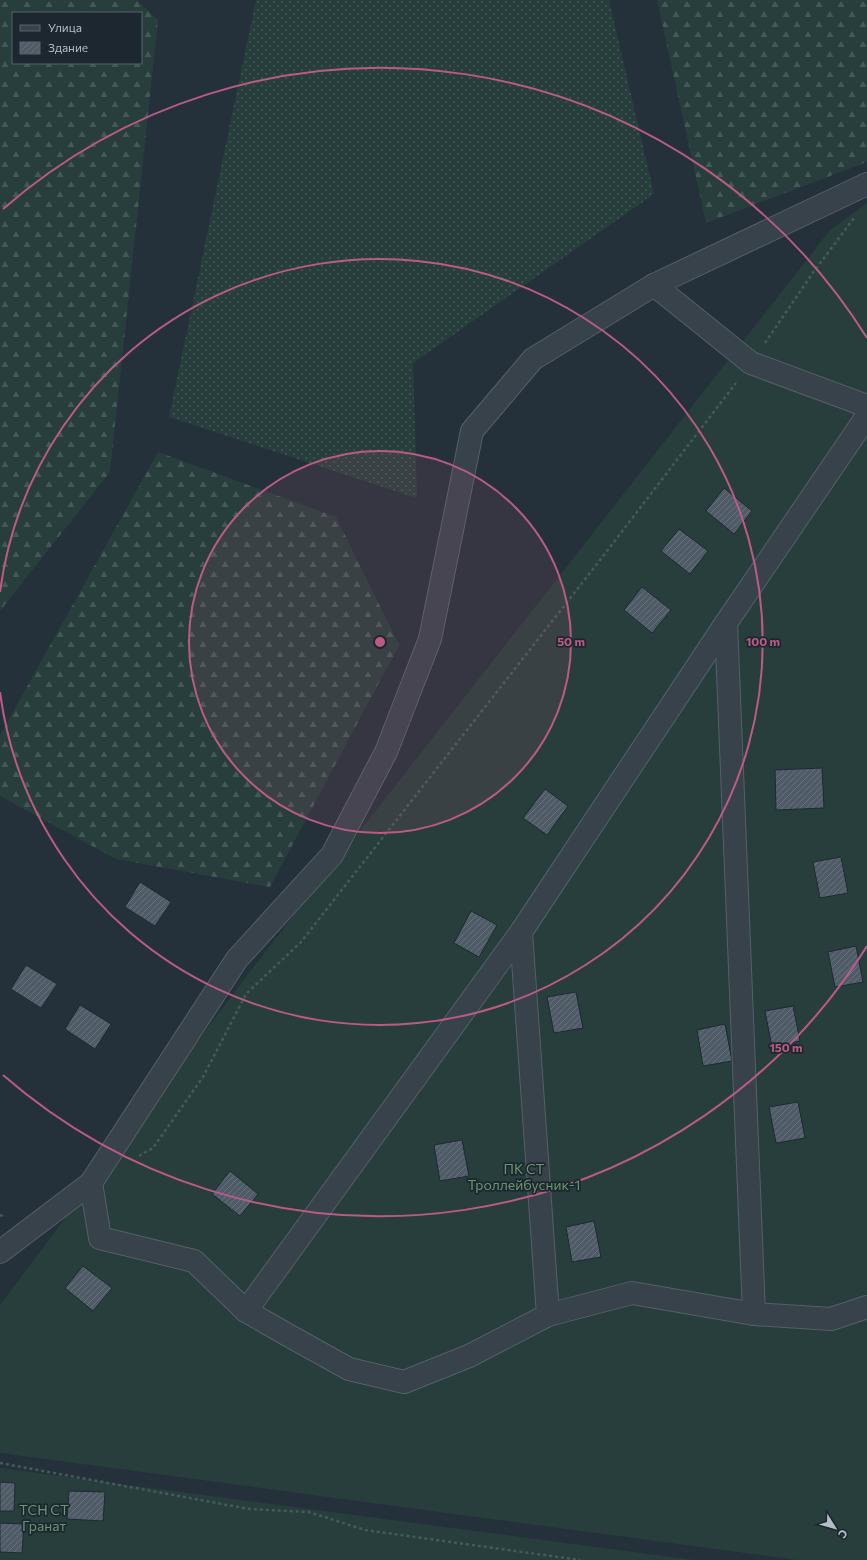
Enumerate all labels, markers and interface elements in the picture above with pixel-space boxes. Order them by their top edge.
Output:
legend [12,12,142,64]
text: Улица [48,20,82,34]
text: Здание [48,40,88,54]
text: 50 m [557,634,585,648]
text: 100 m [746,634,780,648]
centre of rings [373,635,387,649]
text: 150 m [769,1040,803,1054]
park label: ПК СТ Троллейбусник-1 [467,1160,581,1193]
park label: ТСН СТ Гранат [19,1501,69,1534]
north arrow [815,1508,855,1548]
text: С [836,1527,851,1542]

